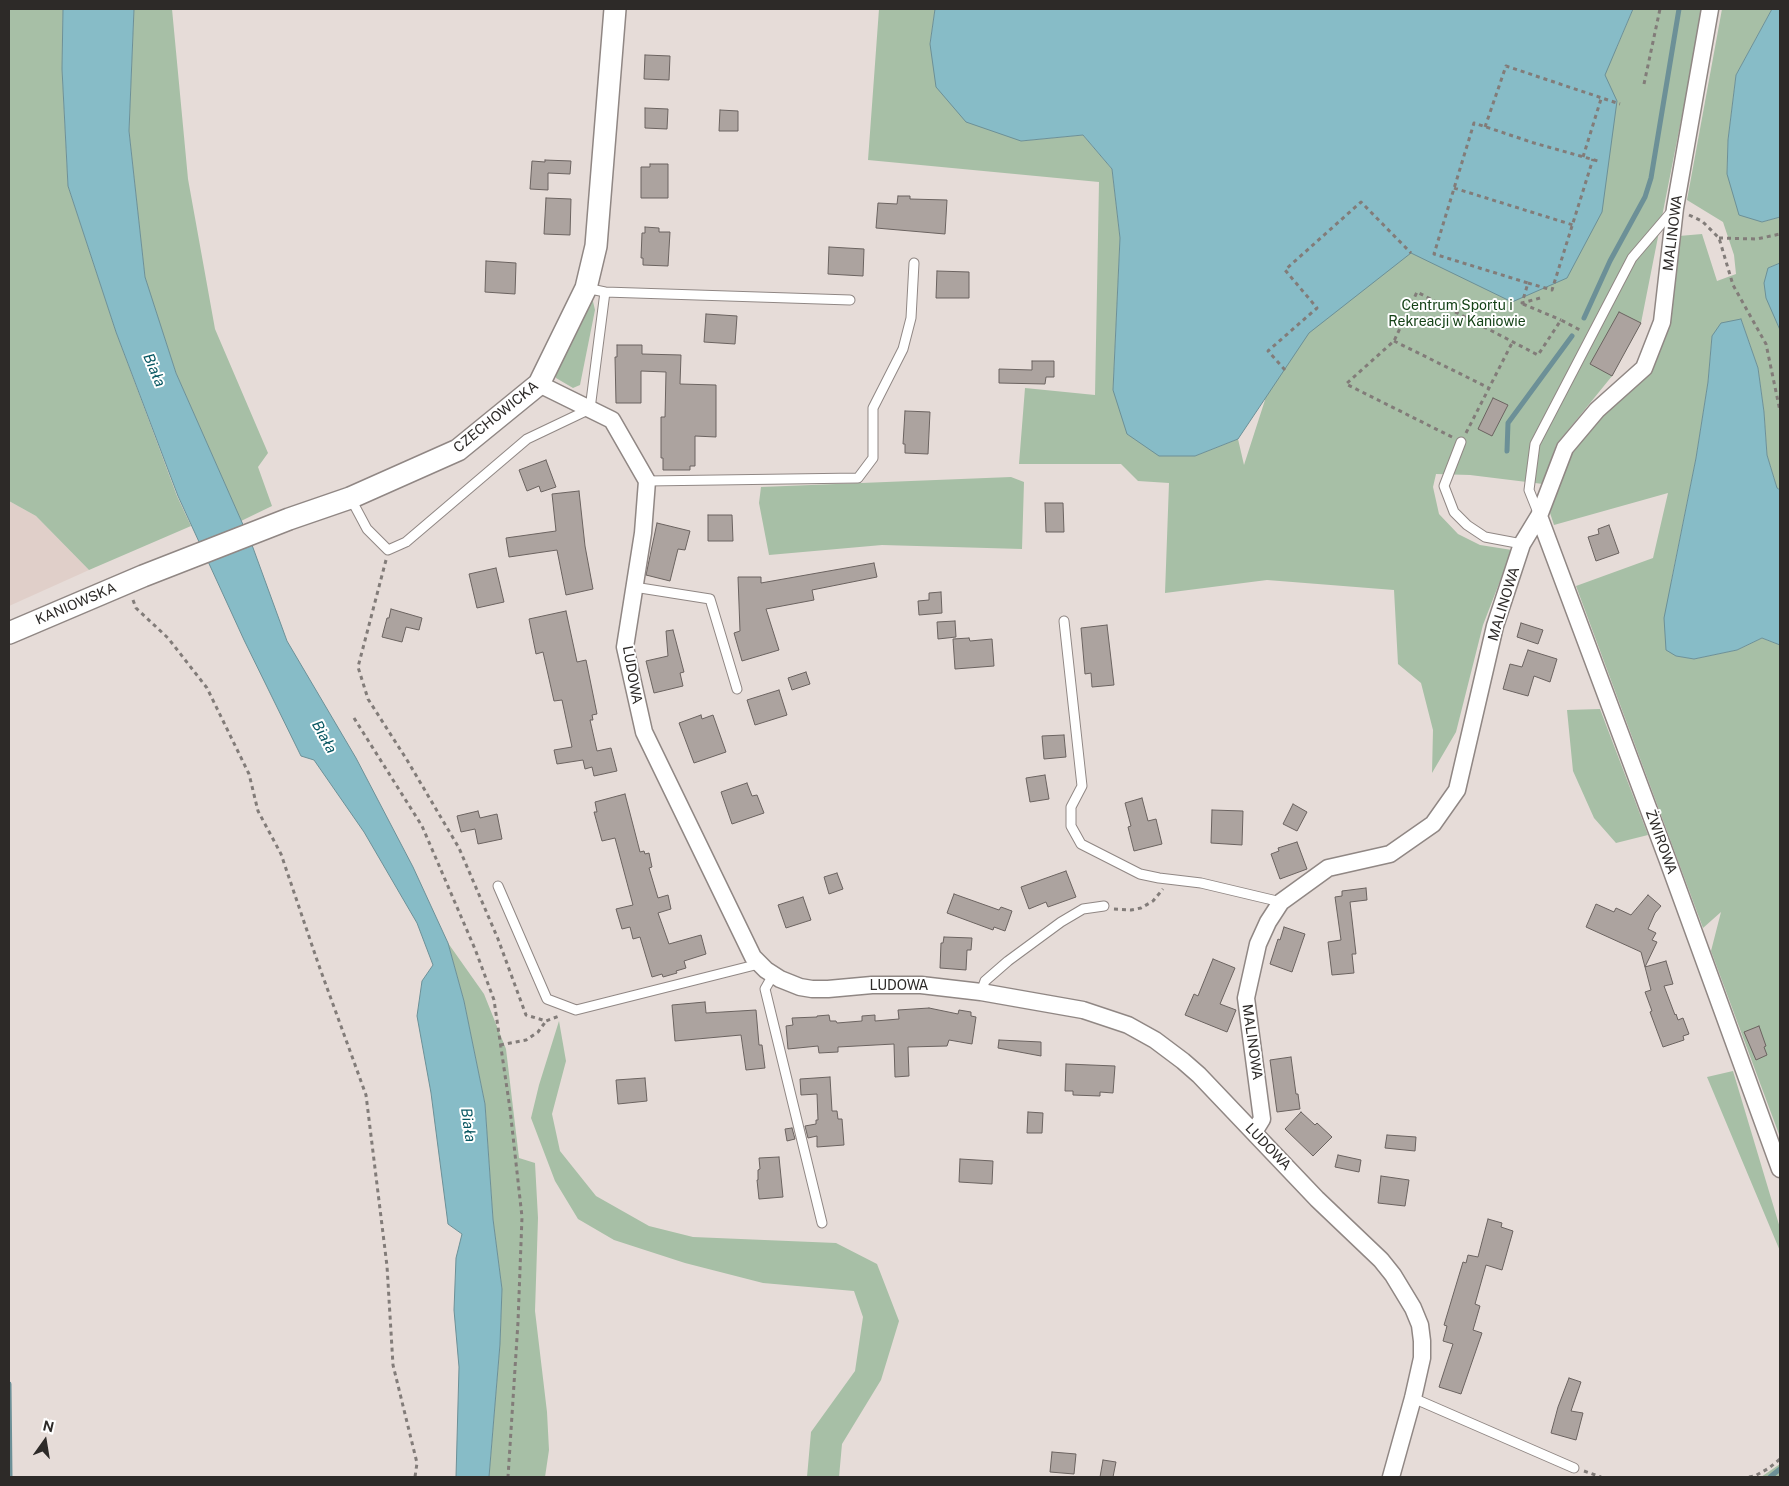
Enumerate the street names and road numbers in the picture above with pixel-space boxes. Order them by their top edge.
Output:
street label: MALINOWA [1660,194,1686,272]
street label: CZECHOWICKA [450,378,542,456]
street label: MALINOWA [1485,565,1523,643]
street label: KANIOWSKA [33,579,119,629]
street label: LUDOWA [619,644,645,706]
street label: ŻWIROWA [1642,807,1680,877]
street label: LUDOWA [869,978,929,994]
street label: MALINOWA [1238,1003,1266,1081]
street label: LUDOWA [1241,1120,1295,1174]

